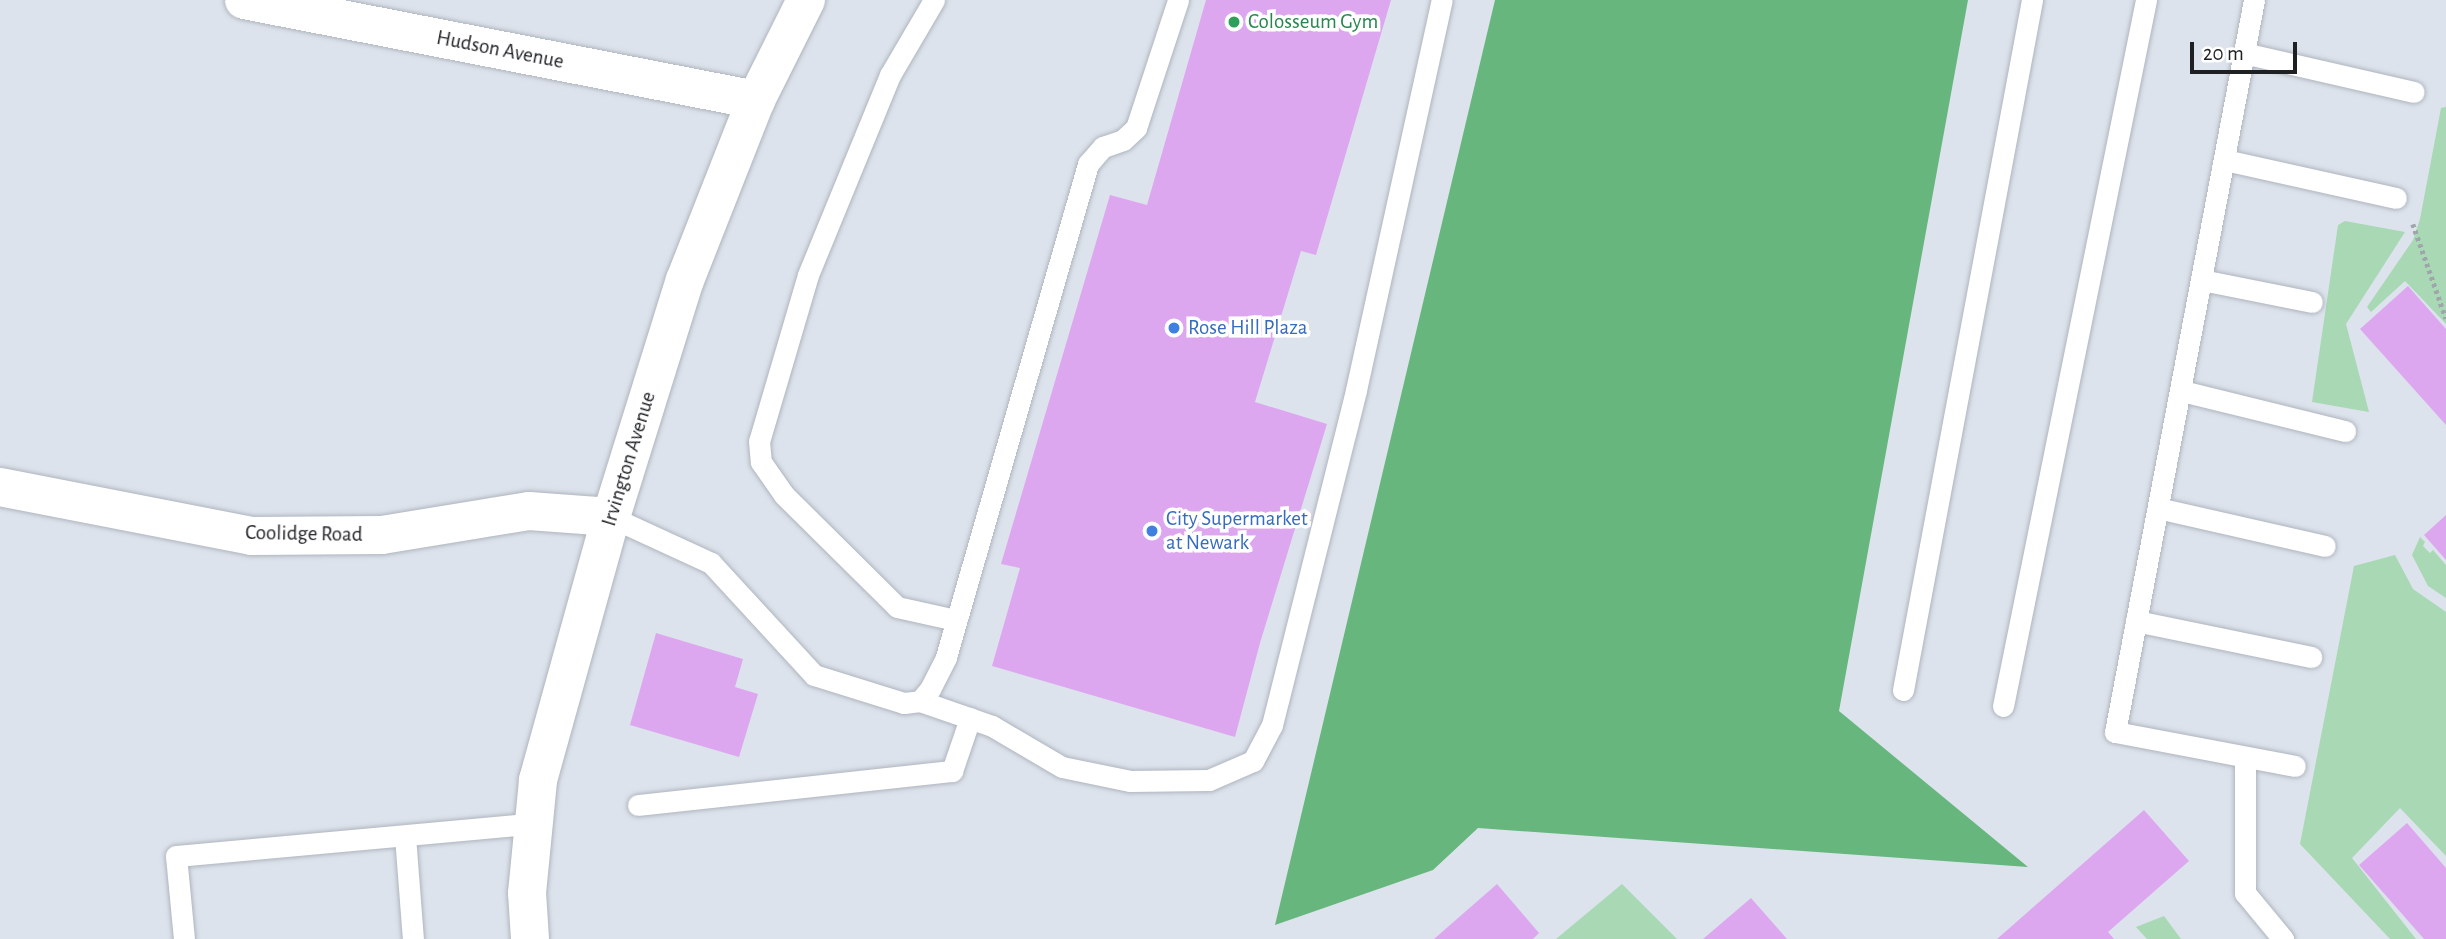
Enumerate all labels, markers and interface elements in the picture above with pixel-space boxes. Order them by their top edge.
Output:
place label: Colosseum Gym [1248,9,1378,35]
marker: Colosseum Gym [1226,14,1242,30]
street label: Hudson Avenue [434,25,566,75]
scale bar [2194,28,2301,72]
text: 20 m [2203,43,2244,64]
place label: Rose Hill Plaza [1188,315,1308,341]
marker: Rose Hill Plaza [1166,320,1182,336]
street label: Irvington Avenue [597,389,661,529]
place label: City Supermarket at Newark [1166,506,1308,556]
street label: Coolidge Road [245,520,363,548]
marker: City Supermarket at Newark [1144,523,1160,539]

